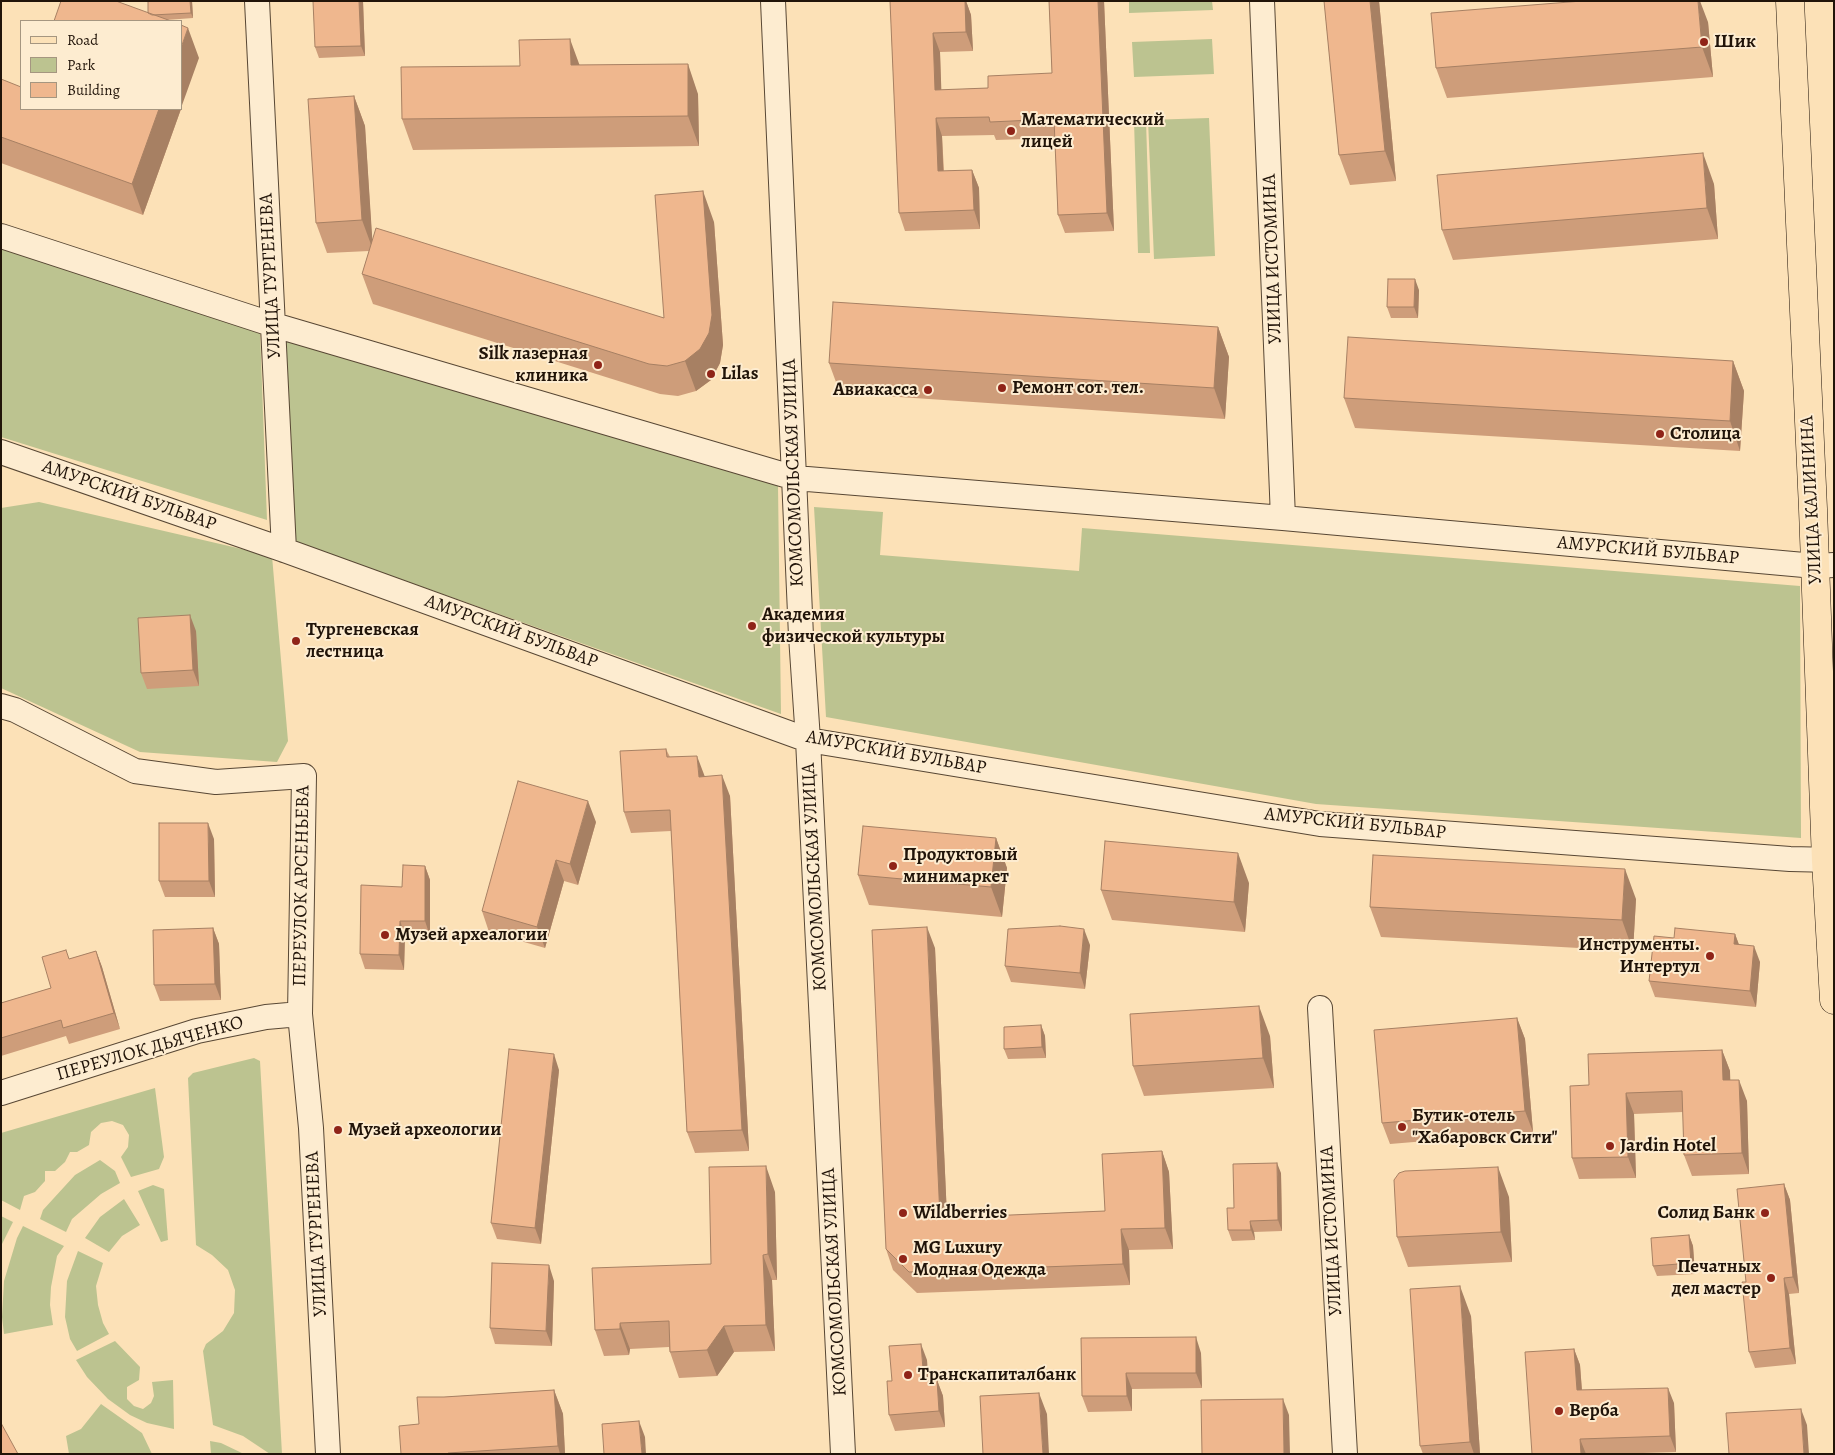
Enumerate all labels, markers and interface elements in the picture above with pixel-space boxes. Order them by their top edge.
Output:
legend [20,20,182,110]
text: Road [67,30,98,50]
place label: Шик [1714,31,1756,53]
marker: Шик [1698,36,1710,48]
text: Park [67,55,95,75]
text: Building [67,80,120,100]
place label: Математический лицей [1021,109,1164,153]
marker: Математический лицей [1005,125,1017,137]
street label: УЛИЦА ИСТОМИНА [1259,173,1287,345]
street label: УЛИЦА ТУРГЕНЕВА [255,193,287,359]
place label: Silk лазерная клиника [478,343,588,387]
street label: КОМСОМОЛЬСКАЯ УЛИЦА [779,358,809,588]
marker: Silk лазерная клиника [592,359,604,371]
place label: Lilas [721,363,759,385]
marker: Lilas [705,368,717,380]
place label: Ремонт сот. тел. [1012,377,1144,399]
place label: Авиакасса [833,379,918,401]
marker: Ремонт сот. тел. [996,382,1008,394]
marker: Авиакасса [922,384,934,396]
street label: УЛИЦА КАЛИНИНА [1796,415,1828,585]
place label: Столица [1670,423,1741,445]
marker: Столица [1654,428,1666,440]
street label: АМУРСКИЙ БУЛЬВАР [39,456,219,536]
street label: АМУРСКИЙ БУЛЬВАР [1556,532,1740,570]
street label: АМУРСКИЙ БУЛЬВАР [421,590,601,674]
place label: Академия физической культуры [762,604,945,648]
place label: Тургеневская лестница [306,619,419,663]
marker: Академия физической культуры [746,620,758,632]
marker: Тургеневская лестница [290,635,302,647]
street label: АМУРСКИЙ БУЛЬВАР [804,726,988,780]
street label: КОМСОМОЛЬСКАЯ УЛИЦА [798,762,832,992]
street label: ПЕРЕУЛОК АРСЕНЬЕВА [289,785,315,987]
street label: АМУРСКИЙ БУЛЬВАР [1263,803,1447,845]
place label: Продуктовый минимаркет [903,844,1018,888]
marker: Продуктовый минимаркет [887,860,899,872]
place label: Музей археалогии [395,924,548,946]
marker: Музей археалогии [379,929,391,941]
place label: Инструменты. Интертул [1579,934,1700,978]
marker: Инструменты. Интертул [1704,950,1716,962]
street label: ПЕРЕУЛОК ДЬЯЧЕНКО [54,1011,246,1087]
place label: Бутик-отель "Хабаровск Сити" [1412,1105,1558,1149]
place label: Музей археологии [348,1119,501,1141]
marker: Бутик-отель "Хабаровск Сити" [1396,1121,1408,1133]
marker: Музей археологии [332,1124,344,1136]
place label: Jardin Hotel [1620,1135,1716,1157]
marker: Jardin Hotel [1604,1140,1616,1152]
street label: УЛИЦА ИСТОМИНА [1316,1145,1348,1317]
street label: УЛИЦА ТУРГЕНЕВА [301,1151,333,1317]
street label: КОМСОМОЛЬСКАЯ УЛИЦА [818,1167,852,1397]
place label: Wildberries [913,1202,1007,1224]
place label: Солид Банк [1657,1202,1755,1224]
marker: Wildberries [897,1207,909,1219]
marker: Солид Банк [1759,1207,1771,1219]
place label: MG Luxury Модная Одежда [913,1237,1046,1281]
marker: MG Luxury Модная Одежда [897,1253,909,1265]
place label: Печатных дел мастер [1672,1256,1761,1300]
marker: Печатных дел мастер [1765,1272,1777,1284]
place label: Транскапиталбанк [918,1364,1076,1386]
marker: Транскапиталбанк [902,1369,914,1381]
place label: Верба [1569,1400,1619,1422]
marker: Верба [1553,1405,1565,1417]

